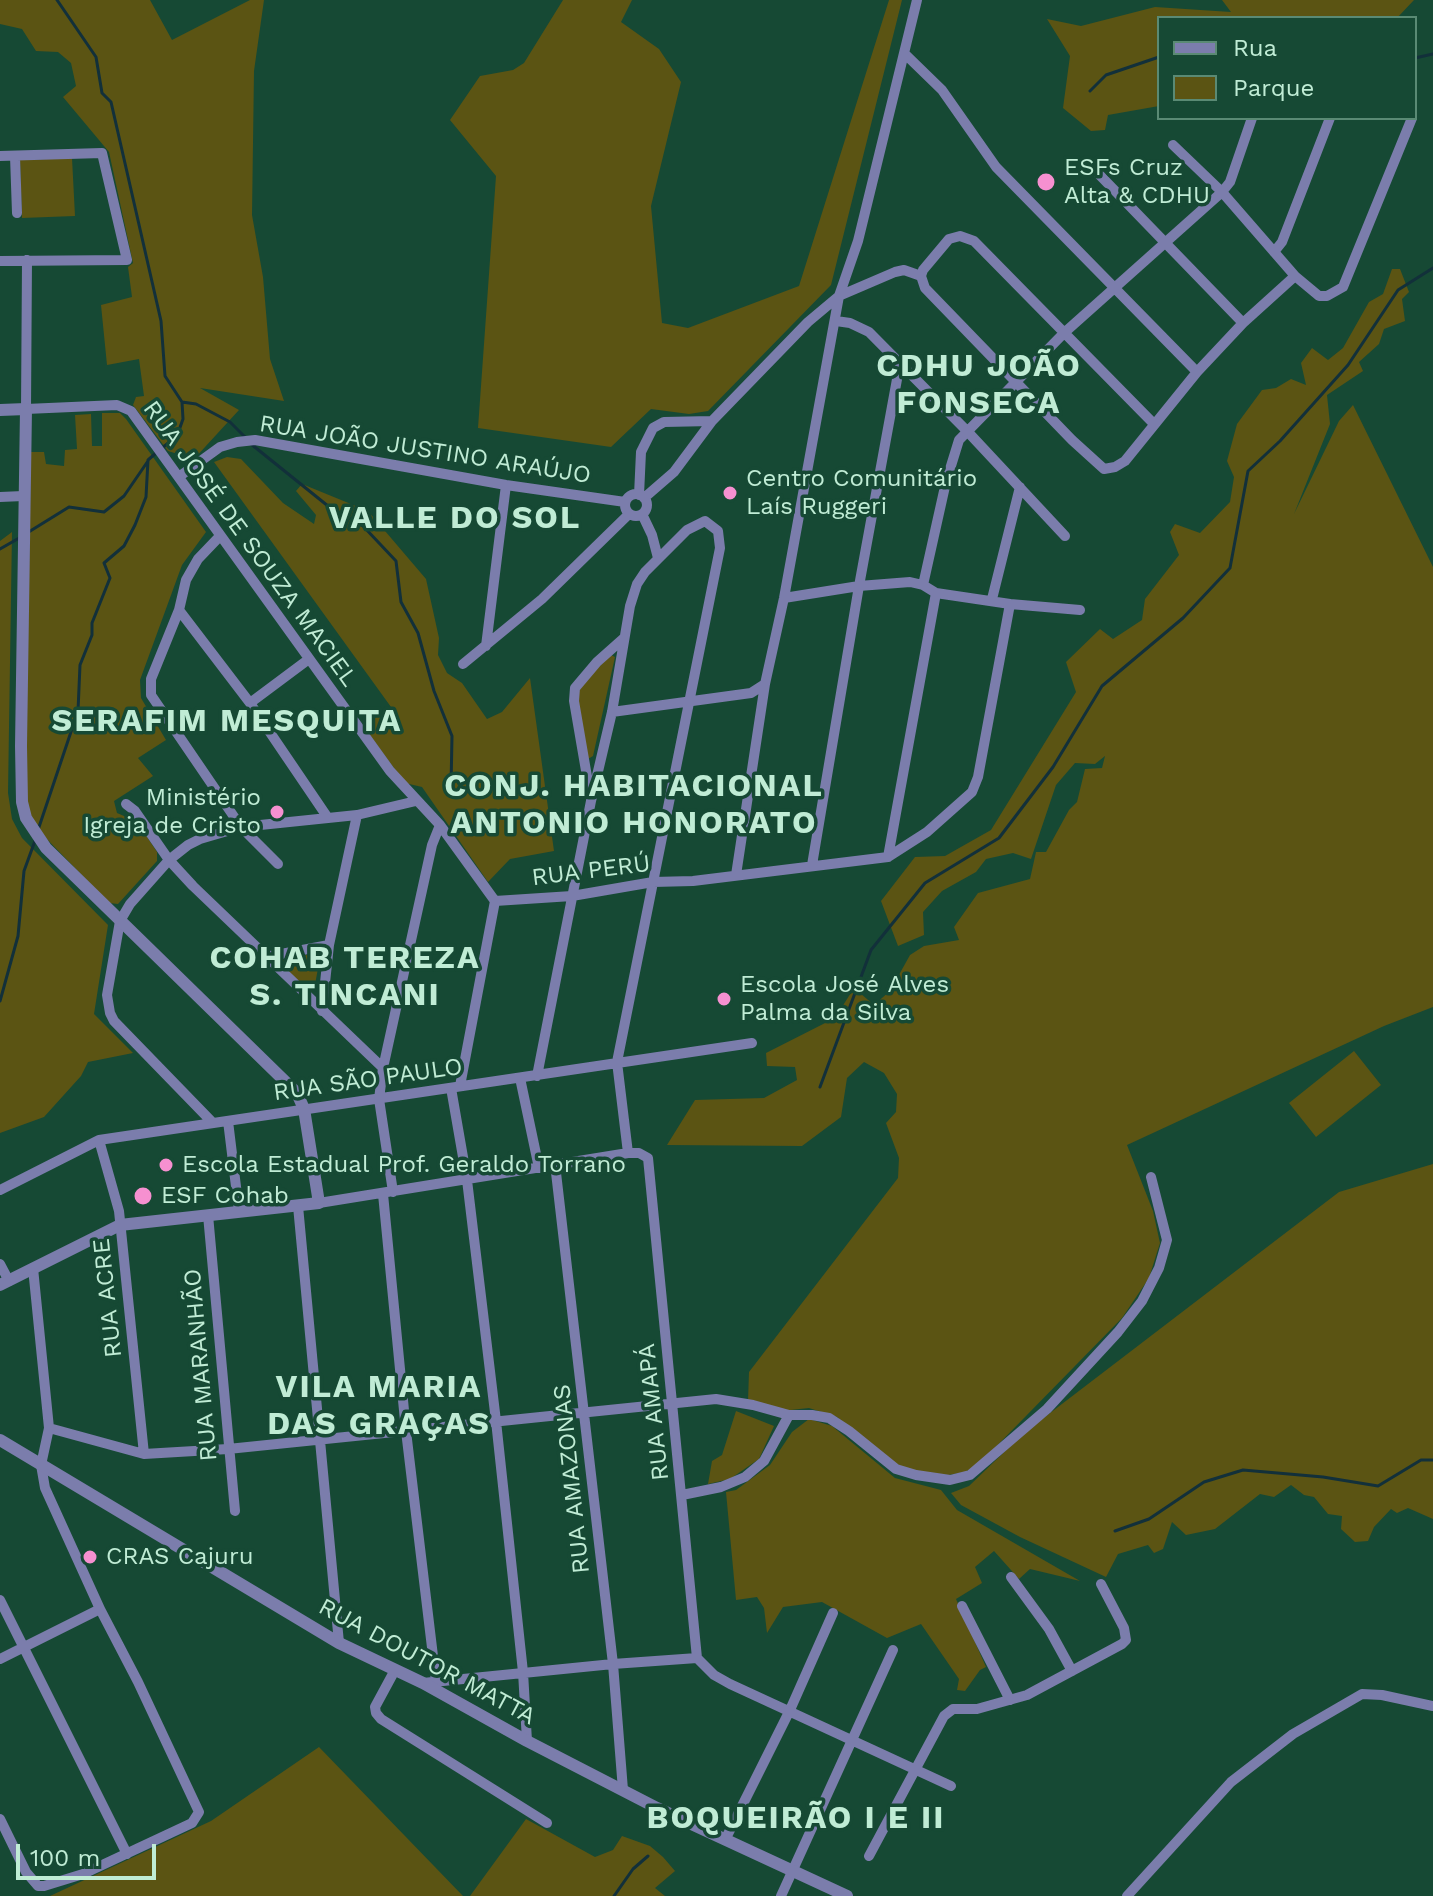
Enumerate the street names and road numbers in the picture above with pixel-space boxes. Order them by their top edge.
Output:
street label: RUA JOSÉ DE SOUZA MACIEL [137,396,363,692]
street label: RUA JOÃO JUSTINO ARAÚJO [257,410,593,490]
street label: RUA PERÚ [530,849,652,893]
street label: RUA SÃO PAULO [272,1052,464,1108]
street label: RUA ACRE [87,1237,129,1359]
street label: RUA MARANHÃO [178,1268,224,1462]
street label: RUA AMAPÁ [632,1342,676,1482]
street label: RUA AMAZONAS [548,1383,596,1575]
street label: RUA DOUTOR MATTA [314,1593,540,1731]

